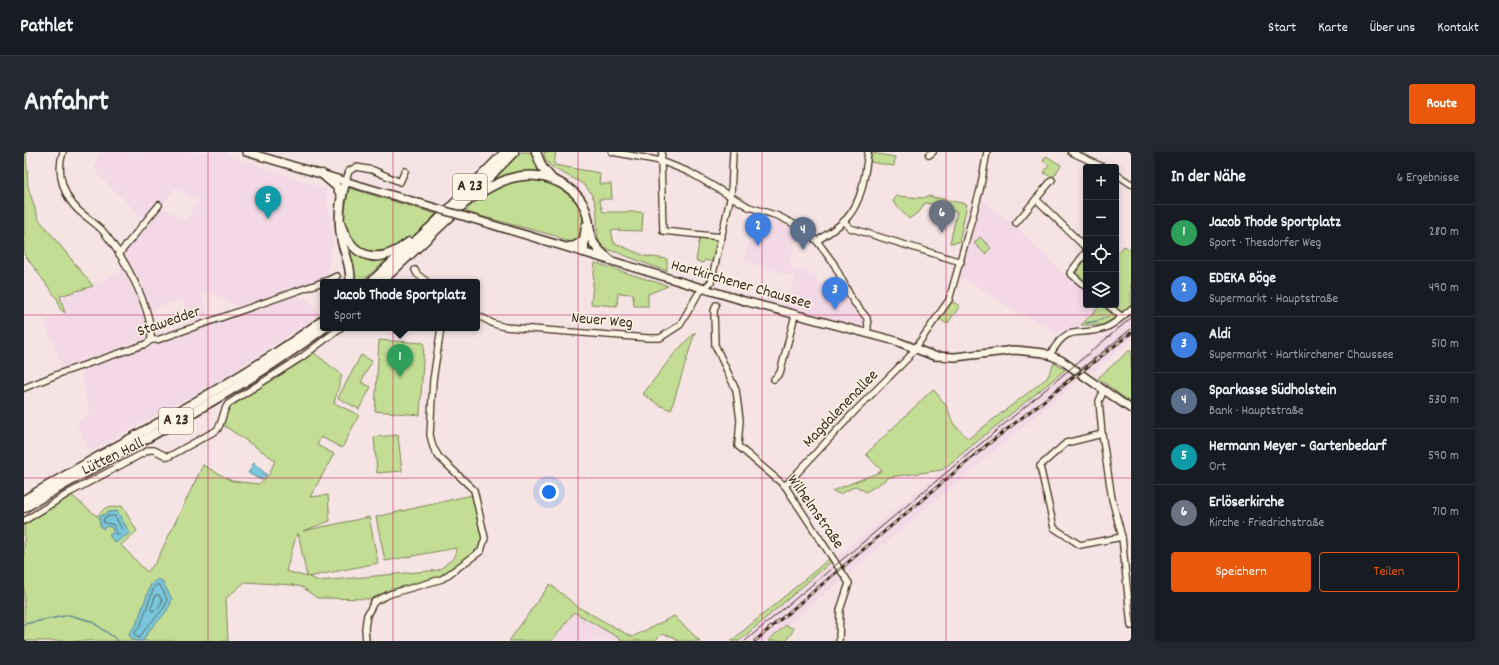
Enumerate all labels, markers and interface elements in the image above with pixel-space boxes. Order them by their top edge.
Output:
text: Pathlet [20,14,73,41]
text: Start [1268,18,1296,38]
text: Karte [1318,18,1348,38]
text: Über uns [1370,18,1415,38]
text: Kontakt [1437,18,1479,38]
text: Anfahrt [24,84,109,124]
button: Route [1409,84,1475,124]
map controls [1083,164,1119,308]
button: + [1083,164,1119,200]
text: In der Nähe [1171,166,1246,190]
text: 6 Ergebnisse [1397,169,1459,188]
road number: A 23 [453,174,487,200]
pin: 5 [255,186,281,219]
pin: 6 [929,200,955,233]
button: − [1083,200,1119,236]
text: Jacob Thode Sportplatz [1209,212,1341,234]
pin: 2 [745,213,771,246]
pin: 4 [790,217,816,250]
text: 1 [1183,223,1185,242]
text: 280 m [1429,223,1459,242]
text: Sport · Thesdorfer Weg [1209,234,1321,253]
button: locate [1083,236,1119,272]
street label: Hartkirchener Chaussee [668,254,814,316]
text: EDEKA Böge [1209,268,1276,290]
button: layers [1083,272,1119,308]
pin: 3 [822,277,848,310]
popup [320,279,480,331]
text: 2 [1181,279,1187,298]
text: 490 m [1429,279,1459,298]
text: Jacob Thode Sportplatz [334,285,466,307]
text: Supermarkt · Hauptstraße [1209,290,1338,309]
street label: Stawedder [134,300,204,344]
text: Sport [334,307,361,326]
street label: Neuer Weg [570,307,634,335]
text: Aldi [1209,324,1231,346]
text: 3 [1181,335,1187,354]
text: 510 m [1431,335,1459,354]
pin: 1 [387,344,413,377]
text: Supermarkt · Hartkirchener Chaussee [1209,346,1394,365]
street label: Magdalenenallee [798,365,884,453]
text: Sparkasse Südholstein [1209,380,1336,402]
text: 4 [1181,391,1187,410]
text: 530 m [1428,391,1459,410]
text: Bank · Hauptstraße [1209,402,1304,421]
road number: A 23 [159,408,193,434]
street label: Lütten Hall [78,432,148,482]
text: Hermann Meyer - Gartenbedarf [1209,436,1386,458]
text: 5 [1181,447,1187,466]
text: 590 m [1428,447,1459,466]
text: Ort [1209,458,1226,477]
street label: Wilhelmstraße [781,470,849,554]
your location [539,482,559,502]
text: Erlöserkirche [1209,492,1284,514]
text: 6 [1181,503,1187,522]
text: 710 m [1432,503,1459,522]
text: Kirche · Friedrichstraße [1209,514,1324,533]
button: Speichern [1171,552,1311,592]
button: Teilen [1319,552,1459,592]

